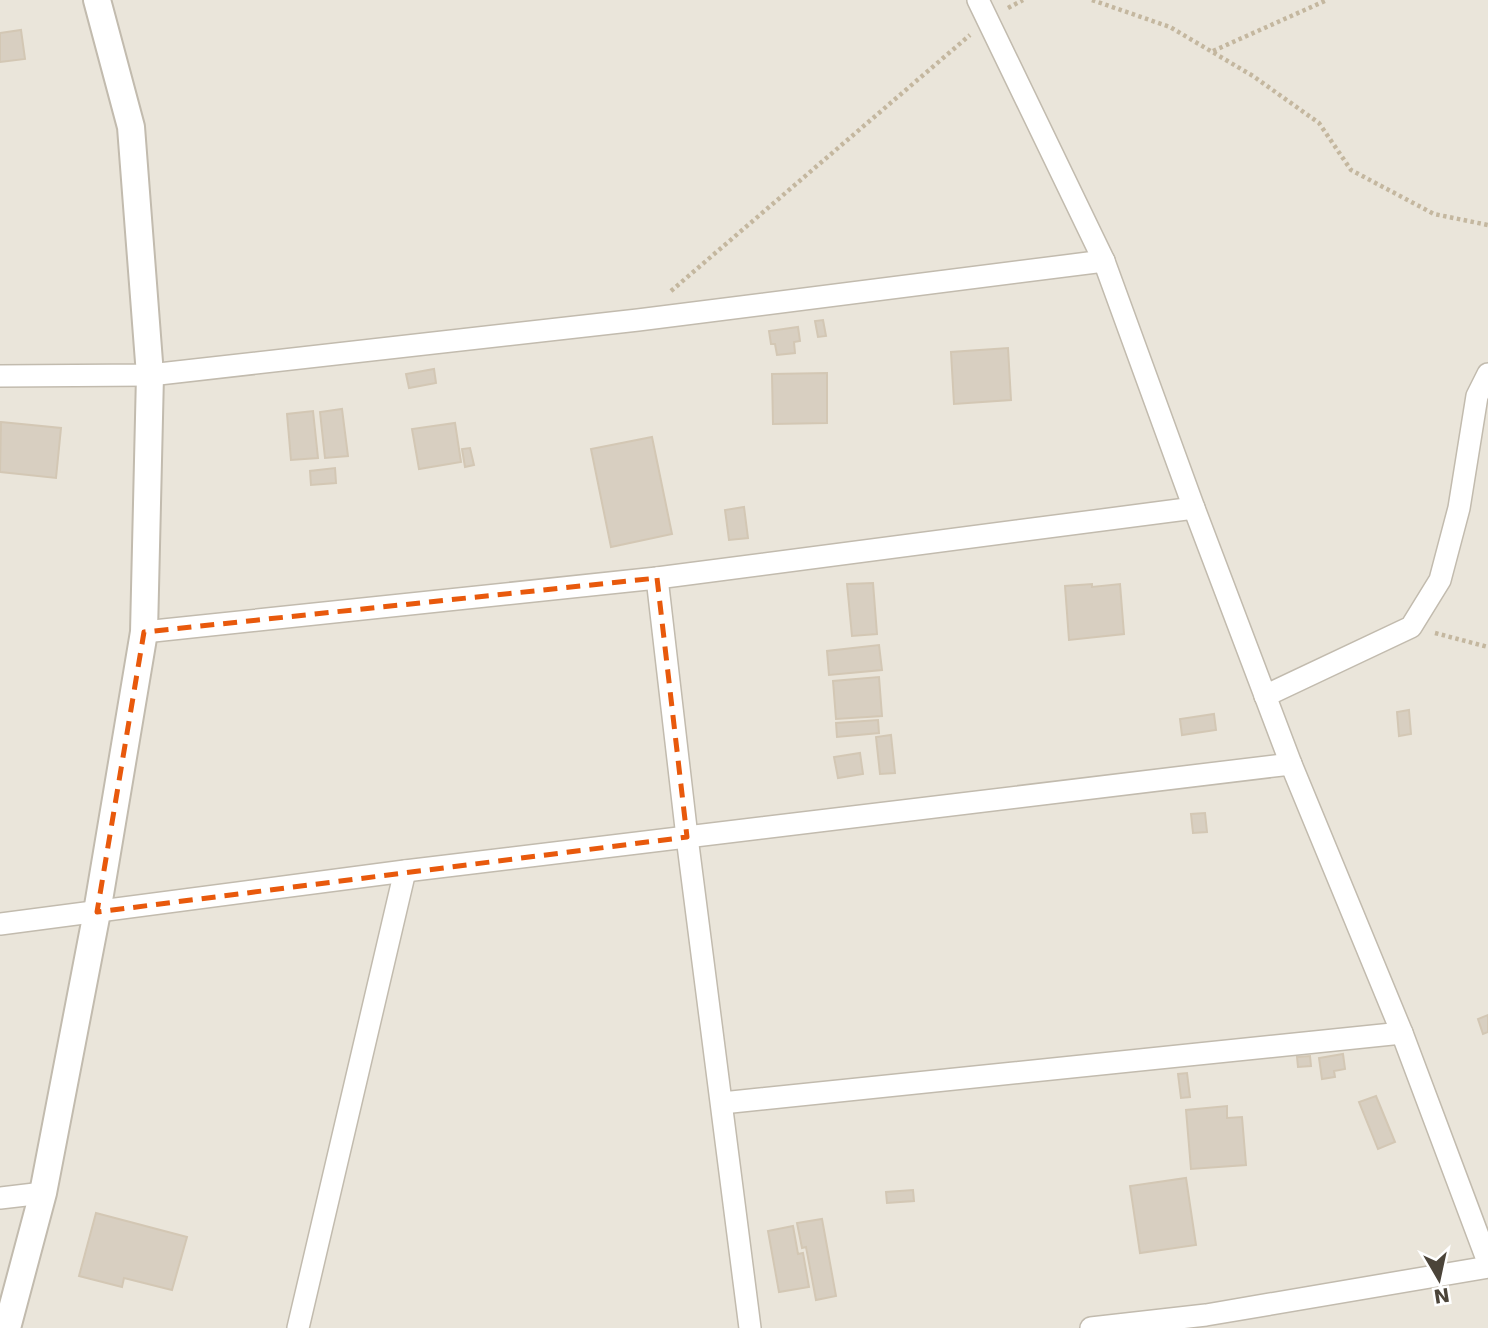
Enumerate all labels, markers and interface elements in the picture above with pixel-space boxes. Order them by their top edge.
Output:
north arrow [1404,1244,1474,1314]
text: N [1432,1284,1451,1308]

